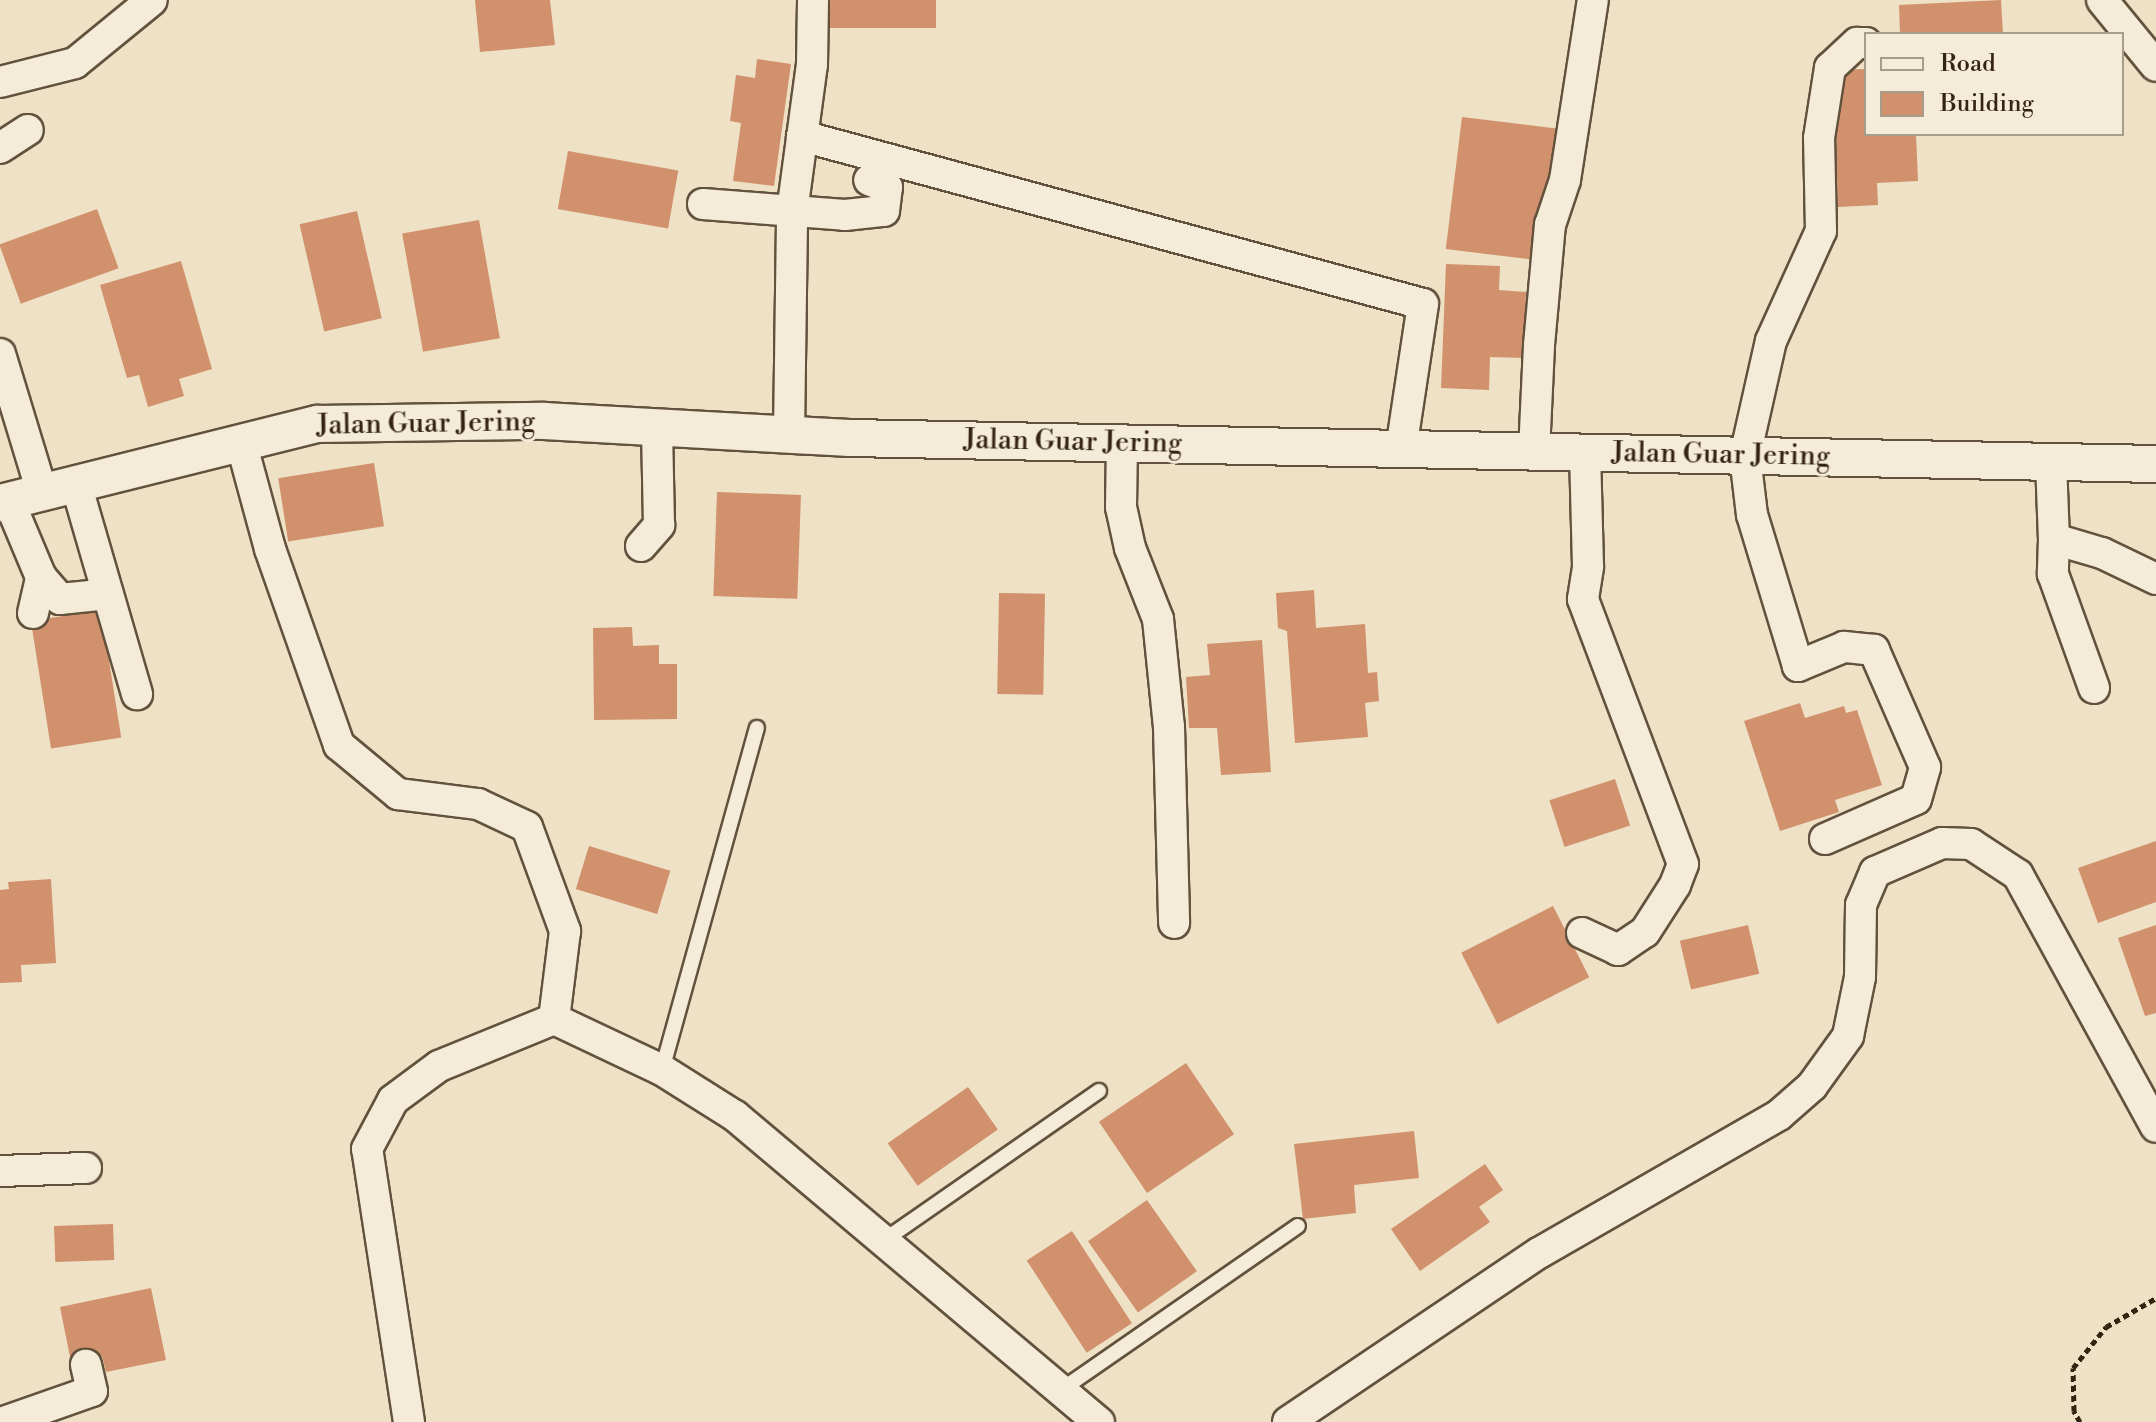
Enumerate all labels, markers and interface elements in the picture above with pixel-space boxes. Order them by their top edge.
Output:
legend [1864,32,2124,136]
text: Road [1940,49,1996,79]
text: Building [1940,89,2034,119]
street label: Jalan Guar Jering [316,405,536,443]
street label: Jalan Guar Jering [963,423,1183,461]
street label: Jalan Guar Jering [1611,436,1831,474]

